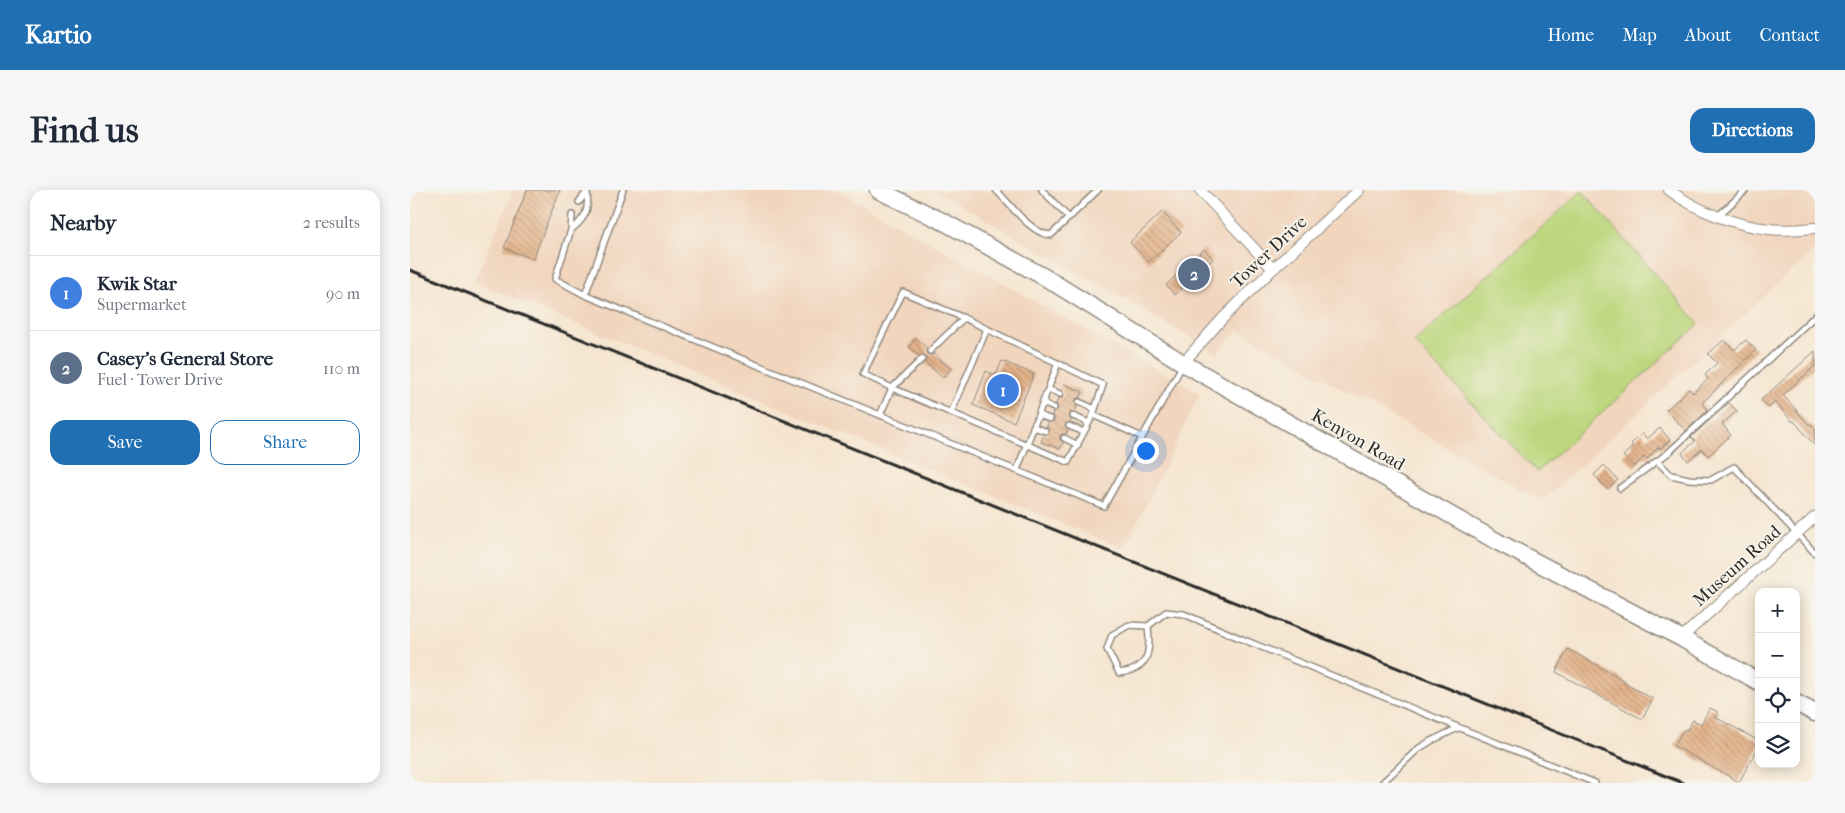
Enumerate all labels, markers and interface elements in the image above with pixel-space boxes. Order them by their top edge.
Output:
text: Kartio [25,21,92,49]
text: Home [1547,25,1594,46]
text: Map [1622,25,1657,46]
text: About [1685,25,1731,46]
text: Contact [1759,25,1820,46]
button: Directions [1690,108,1815,153]
text: Find us [30,110,139,151]
text: Nearby [50,211,116,235]
street label: Tower Drive [1226,211,1312,293]
text: 2 results [303,213,360,232]
pin: 2 [1178,255,1210,293]
text: Kwik Star [97,273,177,295]
text: 1 [63,284,69,303]
text: 90 m [326,284,360,303]
text: Supermarket [97,295,187,314]
text: Casey's General Store [97,348,273,370]
text: 2 [62,359,70,378]
text: 110 m [323,359,360,378]
text: Fuel · Tower Drive [97,370,223,389]
pin: 1 [987,371,1019,409]
street label: Kenyon Road [1308,405,1409,475]
button: Save [50,420,200,465]
button: Share [210,420,360,465]
your location [1133,438,1159,464]
street label: Museum Road [1689,521,1785,611]
map controls [1755,588,1800,768]
button: + [1755,588,1800,633]
button: − [1755,633,1800,678]
button: locate [1755,678,1800,723]
button: layers [1755,723,1800,768]

